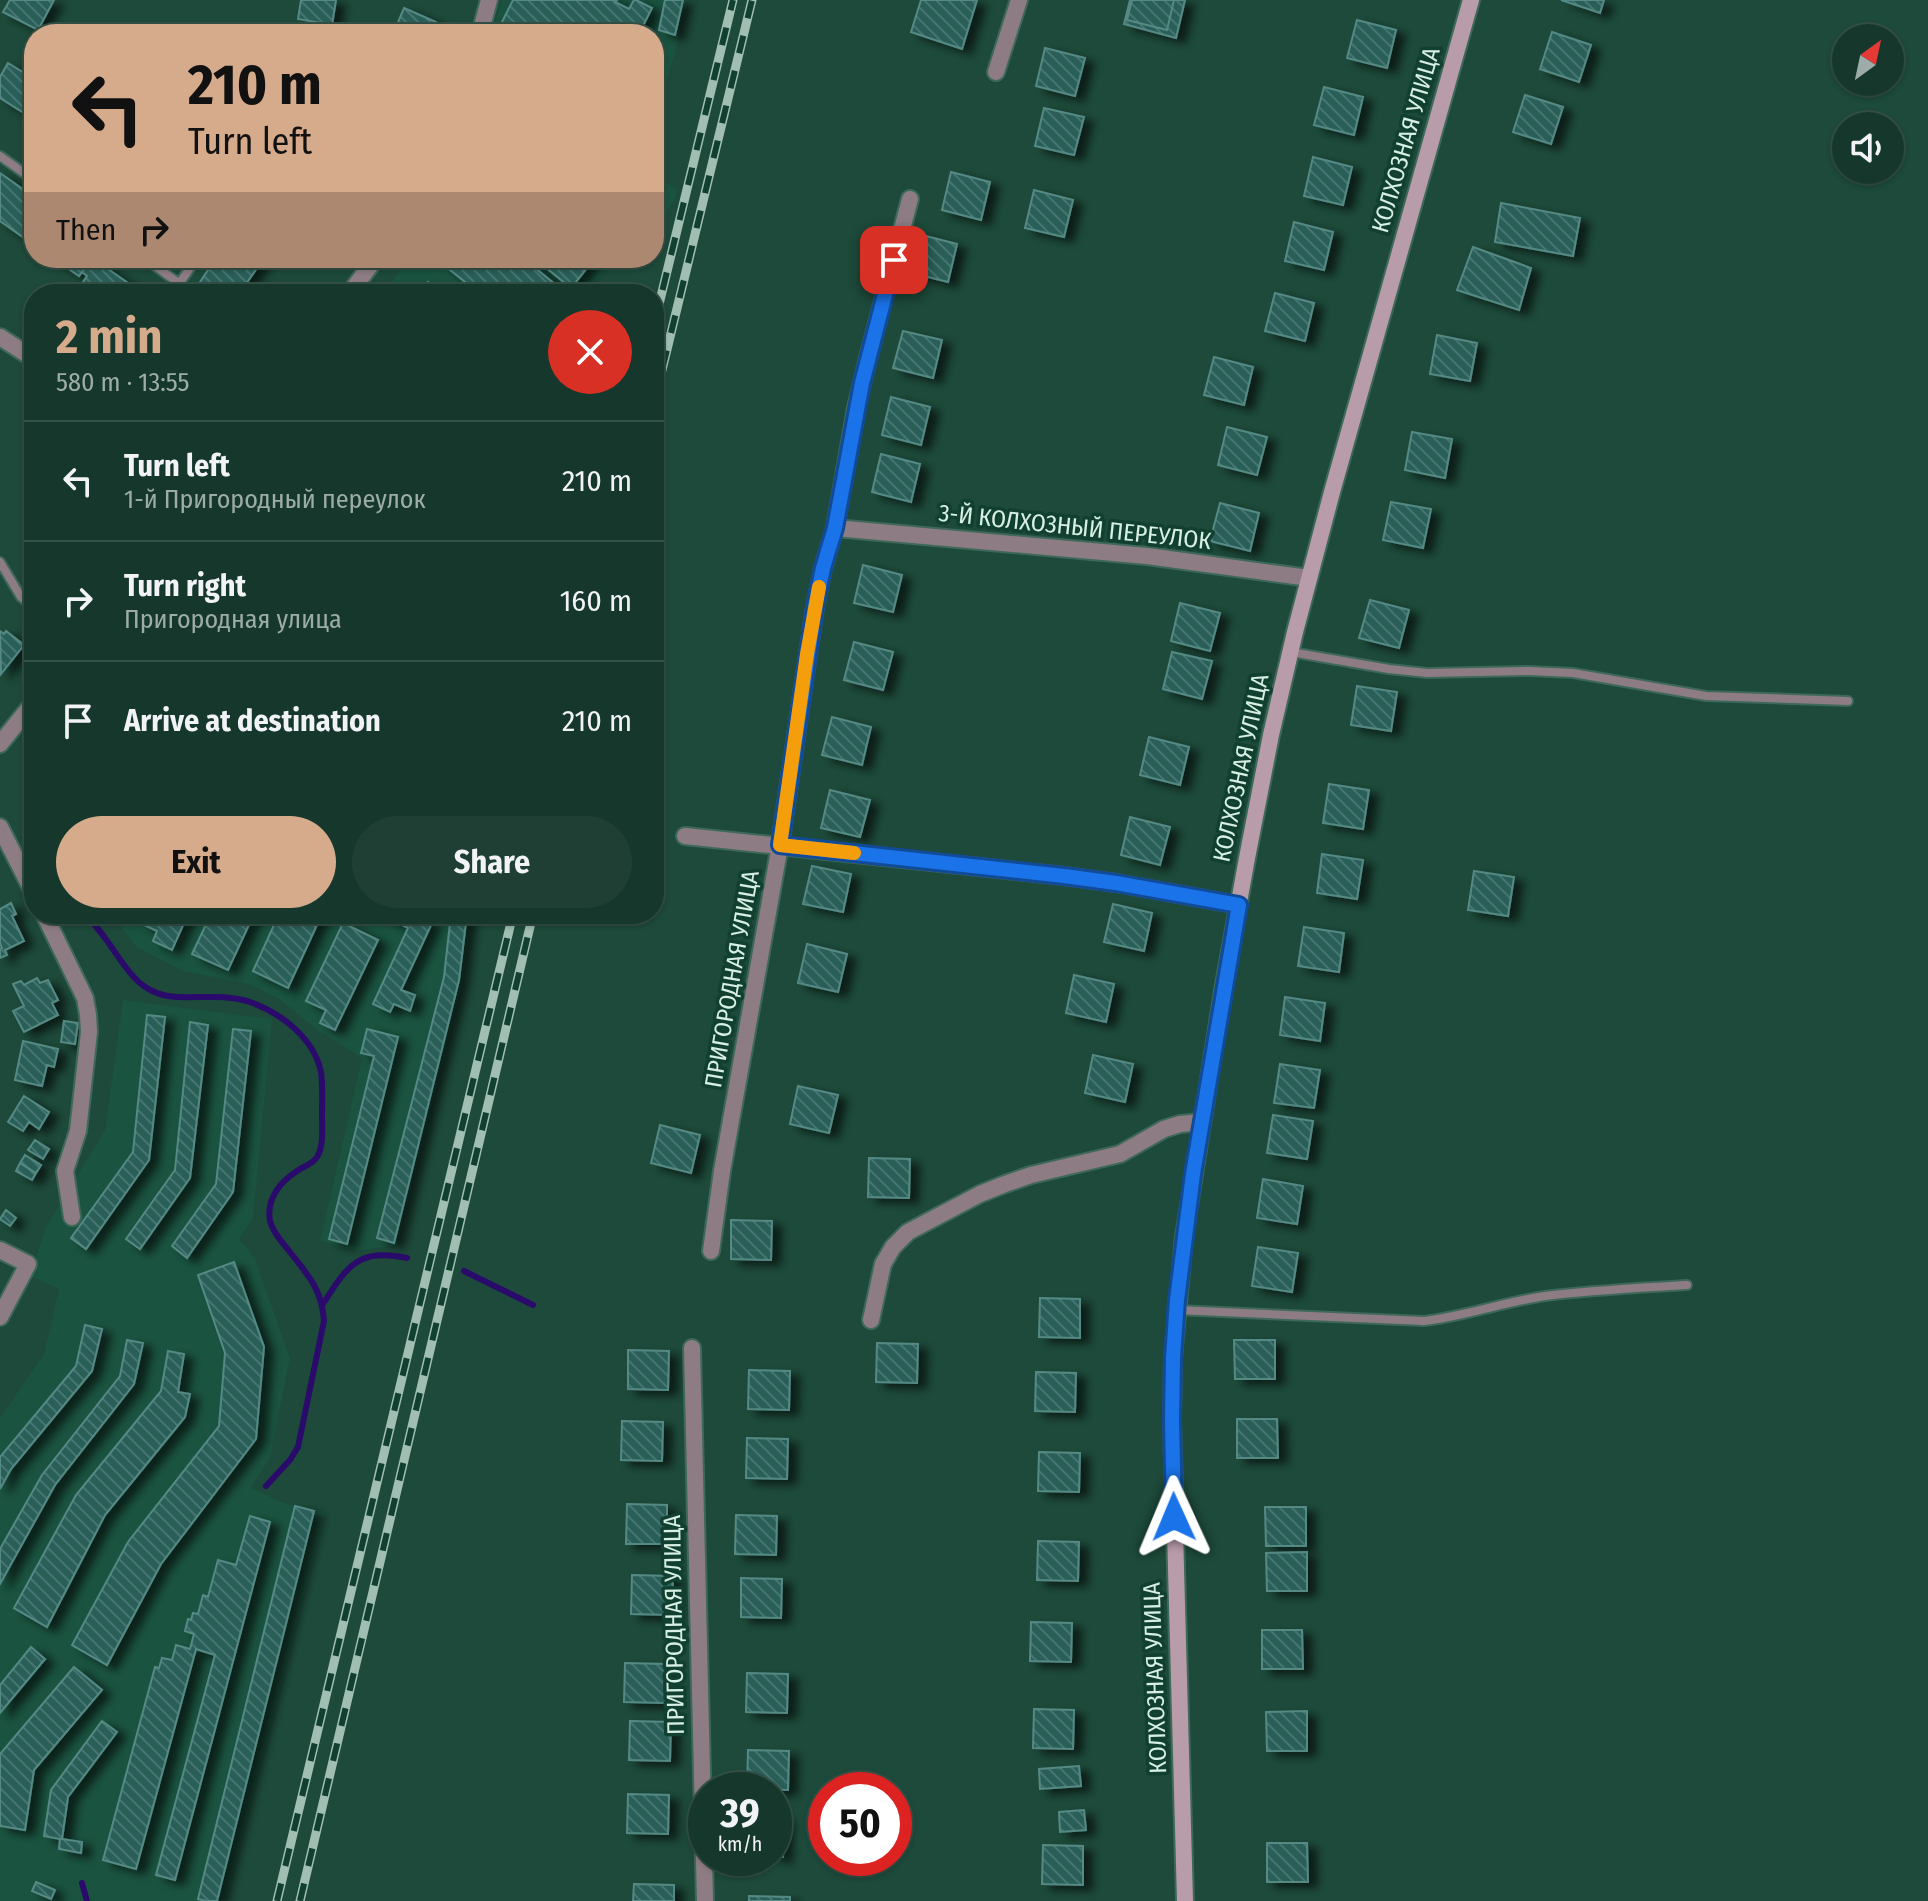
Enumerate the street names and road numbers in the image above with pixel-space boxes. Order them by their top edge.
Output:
street label: КОЛХОЗНАЯ УЛИЦА [1366,44,1446,236]
street label: 3-Й КОЛХОЗНЫЙ ПЕРЕУЛОК [937,499,1213,555]
street label: КОЛХОЗНАЯ УЛИЦА [1207,671,1275,865]
street label: ПРИГОРОДНАЯ УЛИЦА [699,868,765,1090]
street label: ПРИГОРОДНАЯ УЛИЦА [658,1514,690,1735]
street label: КОЛХОЗНАЯ УЛИЦА [1138,1581,1172,1774]

